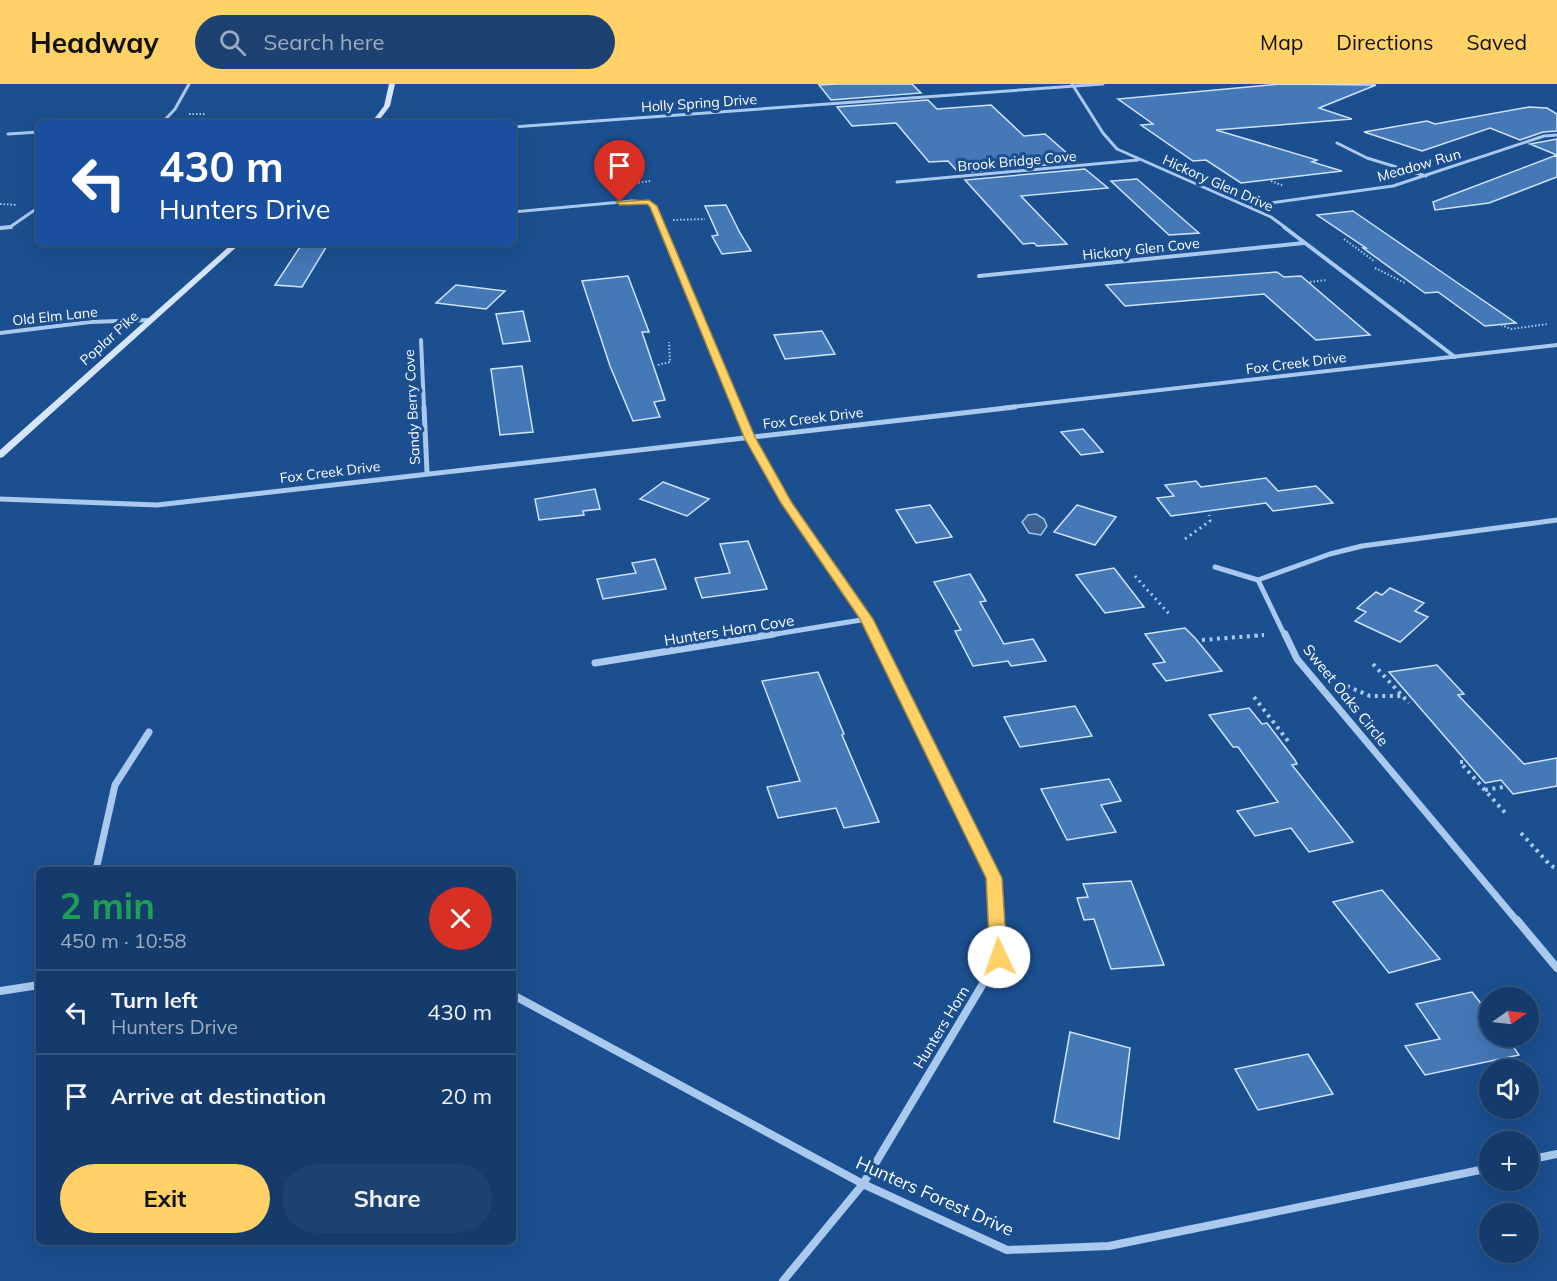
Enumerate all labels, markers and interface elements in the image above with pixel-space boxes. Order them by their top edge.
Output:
search box [195,15,615,69]
text: Headway [30,25,159,60]
icon: search [216,26,249,59]
text: Search here [264,28,385,56]
text: Map [1260,29,1303,55]
text: Directions [1336,29,1433,55]
text: Saved [1466,29,1527,55]
street label: Holly Spring Drive [640,90,758,116]
text: 430 m [159,140,284,193]
pin [594,140,645,202]
icon: left [60,144,138,222]
street label: Meadow Run [1375,144,1463,186]
street label: Brook Bridge Cove [957,147,1077,175]
icon: arrive [603,149,636,182]
street label: Hickory Glen Drive [1160,150,1276,216]
text: Hunters Drive [159,192,330,226]
street label: Hickory Glen Cove [1082,234,1200,264]
street label: Old Elm Lane [12,303,98,329]
street label: Poplar Pike [76,307,142,369]
street label: Fox Creek Drive [1245,348,1347,378]
street label: Sandy Berry Cove [400,349,424,465]
street label: Fox Creek Drive [762,403,864,433]
street label: Fox Creek Drive [279,457,381,487]
street label: Hunters Horn Cove [663,610,795,650]
street label: Sweet Oaks Circle [1299,640,1393,750]
text: 2 min [60,883,155,928]
button: close [429,887,492,950]
position arrow [967,925,1031,989]
text: 450 m · 10:58 [60,928,186,953]
street label: Hunters Horn [909,982,973,1072]
text: Turn left [111,986,198,1014]
north arrow [1479,987,1539,1047]
map controls [1479,987,1539,1263]
icon: left [60,996,93,1029]
text: 430 m [427,998,492,1026]
text: Hunters Drive [111,1014,238,1039]
button: sound [1479,1059,1539,1119]
icon: arrive [60,1080,93,1113]
text: Arrive at destination [111,1082,326,1110]
text: 20 m [441,1082,492,1110]
button: + [1479,1131,1539,1191]
street label: Hunters Forest Drive [852,1151,1018,1241]
button: Exit [60,1164,270,1233]
button: Share [282,1164,492,1233]
button: − [1479,1203,1539,1263]

